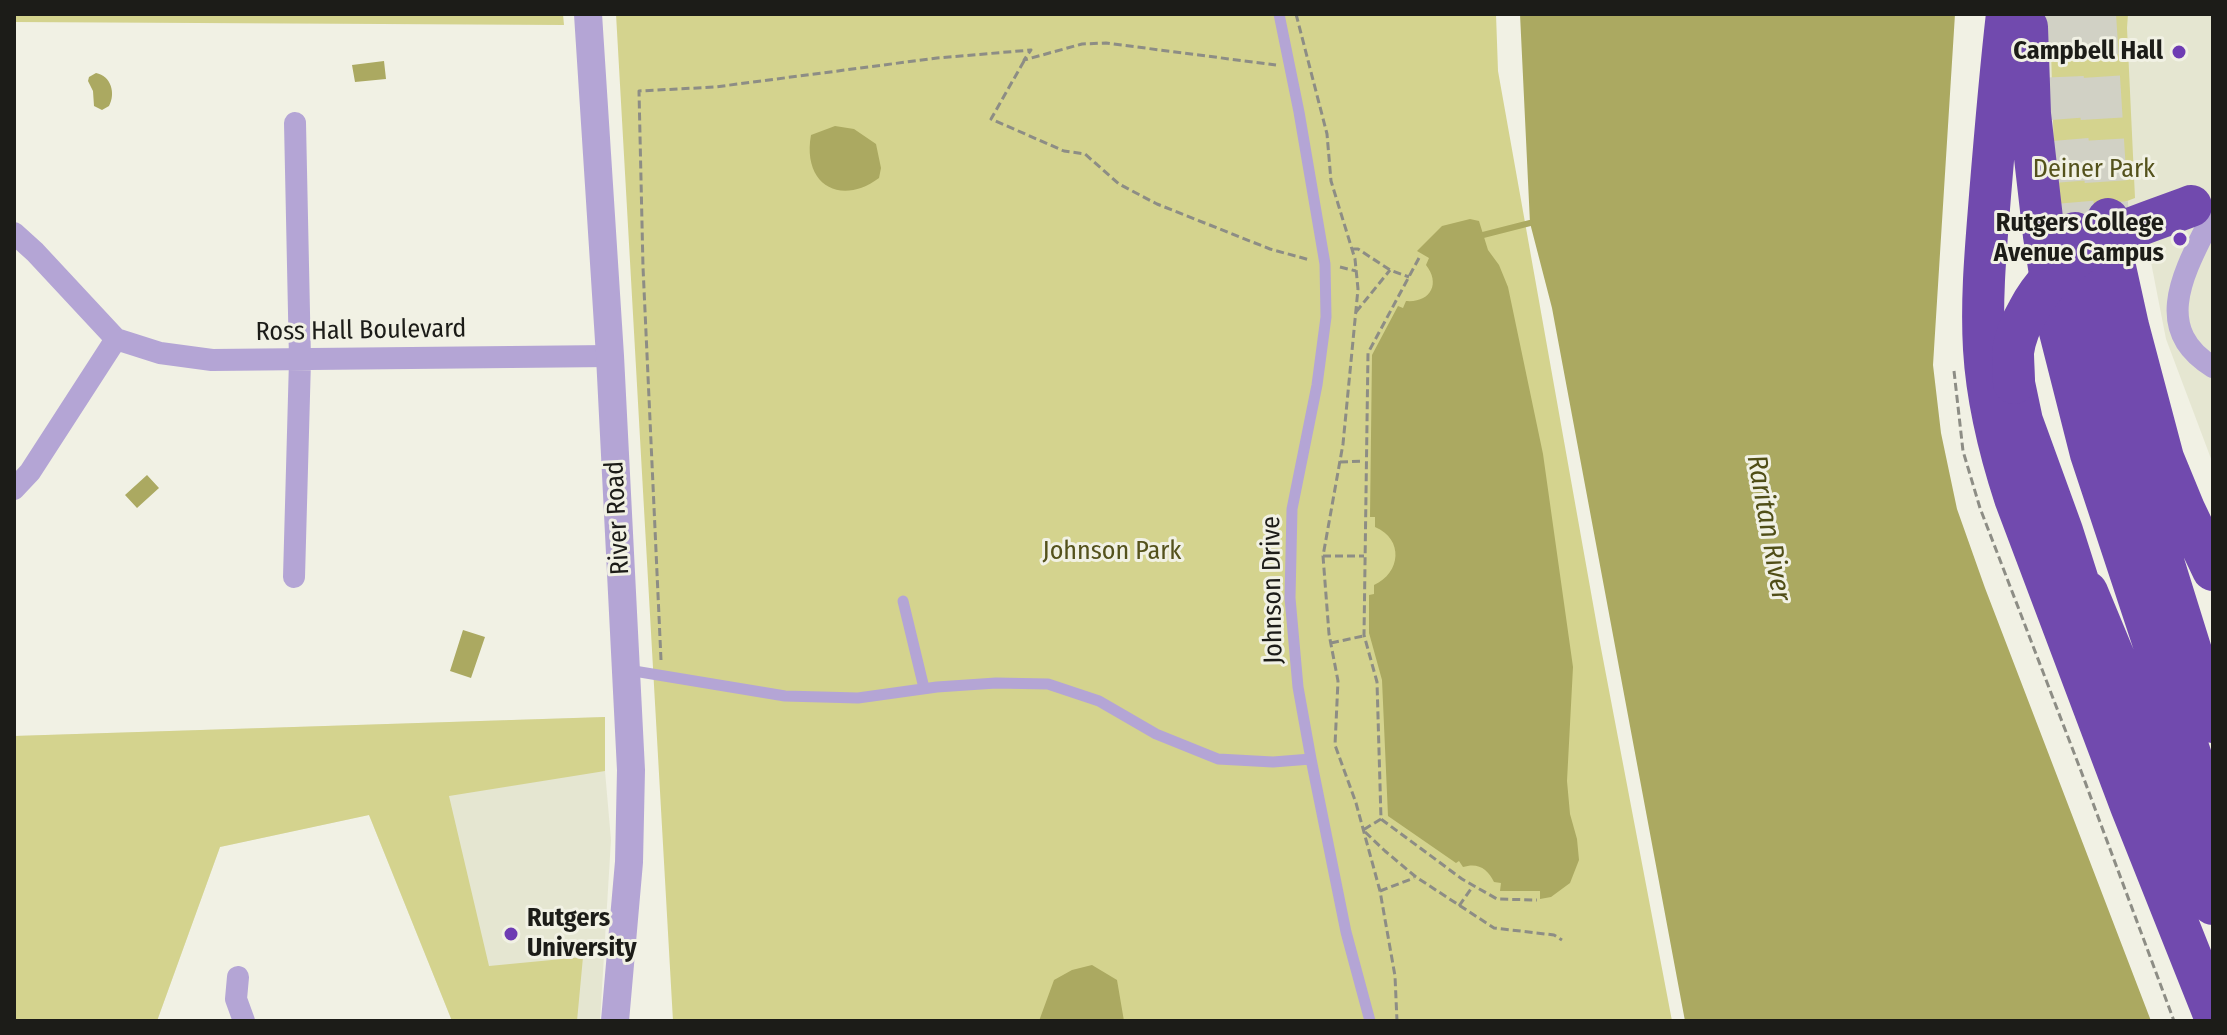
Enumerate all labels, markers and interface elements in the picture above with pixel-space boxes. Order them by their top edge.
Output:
place label: Campbell Hall [2013,36,2163,68]
marker: Campbell Hall [2170,43,2188,61]
park label: Deiner Park [2033,154,2155,186]
place label: Rutgers College Avenue Campus [1994,208,2164,270]
marker: Rutgers College Avenue Campus [2171,230,2189,248]
street label: Ross Hall Boulevard [255,314,467,348]
water label: Raritan River [1739,452,1797,604]
street label: River Road [599,460,637,576]
street label: Johnson Drive [1256,516,1290,664]
park label: Johnson Park [1043,536,1181,568]
place label: Rutgers University [527,903,637,964]
marker: Rutgers University [502,925,520,943]

